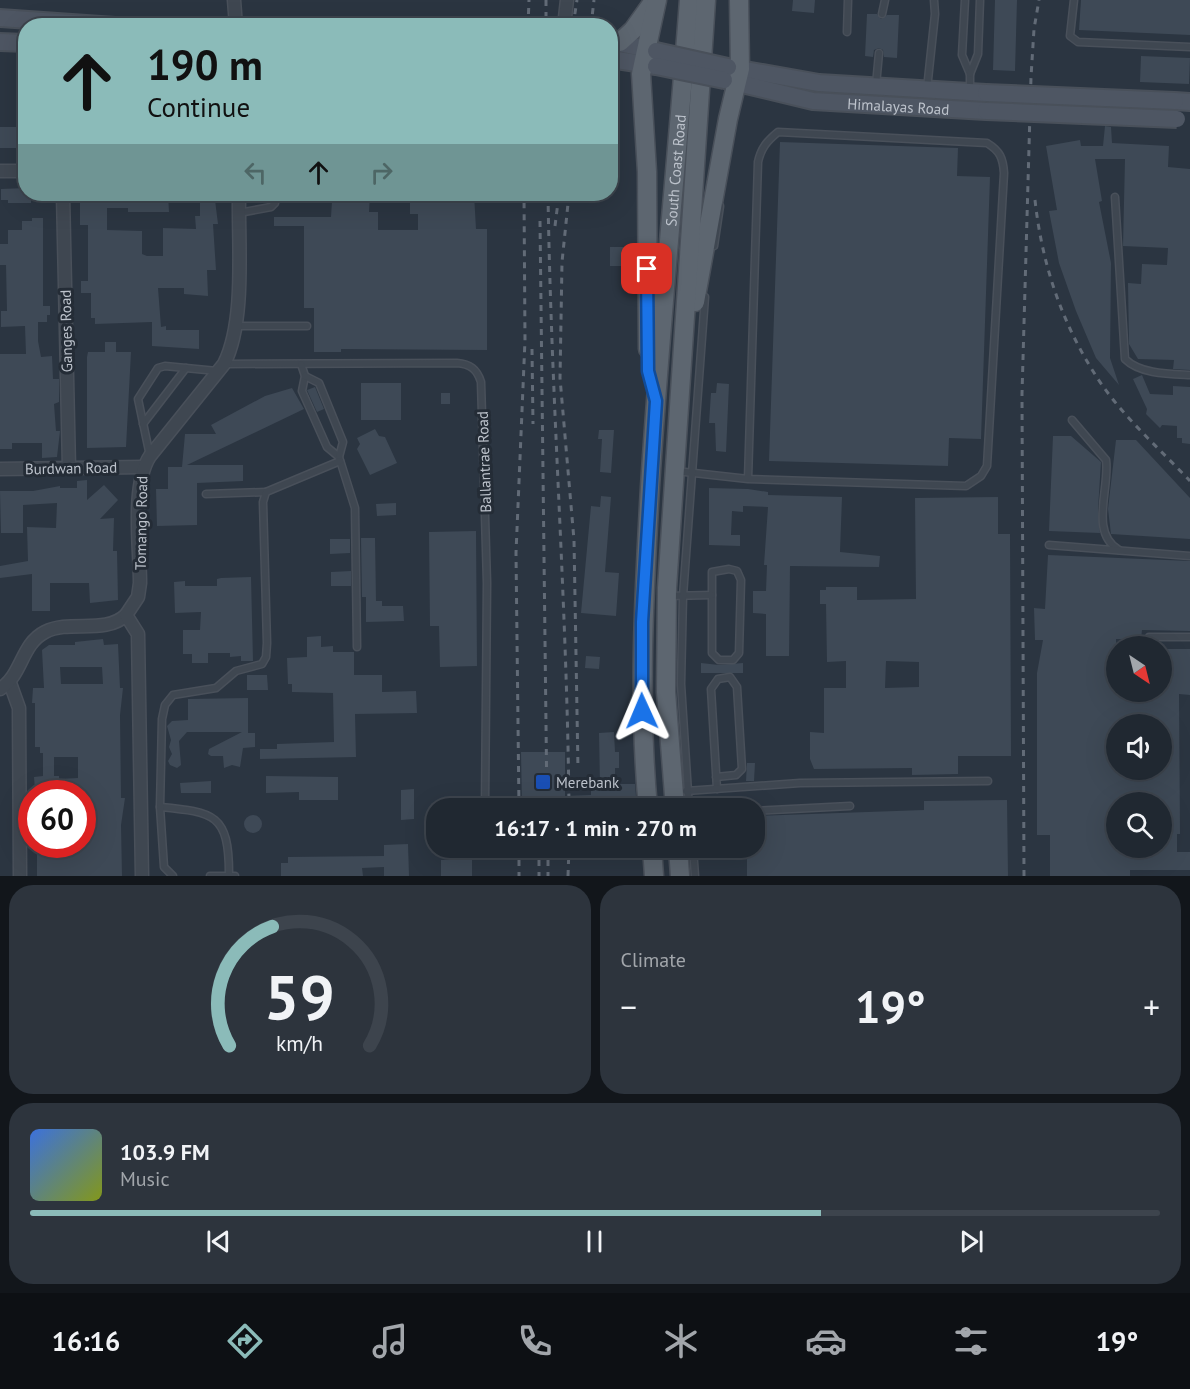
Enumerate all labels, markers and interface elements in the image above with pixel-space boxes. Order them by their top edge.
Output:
text: 190 m [147,37,263,92]
icon: ahead [48,42,126,120]
text: Continue [147,90,250,124]
street label: Himalayas Road [847,94,950,118]
street label: South Coast Road [661,114,689,227]
icon: left [239,156,272,189]
icon: ahead [302,156,335,189]
icon: right [365,156,398,189]
pin [621,243,672,294]
icon: arrive [630,252,663,285]
street label: Ganges Road [56,290,76,372]
street label: Ballantrae Road [473,411,495,513]
street label: Burdwan Road [25,458,117,478]
street label: Tomango Road [131,476,151,570]
north arrow [1106,636,1172,702]
map controls [1106,636,1172,858]
position arrow [610,679,674,743]
button: sound [1106,714,1172,780]
marker: Merebank [534,773,552,791]
place label: Merebank [556,773,620,792]
speed limit sign: 60 [18,780,96,858]
button: search [1106,792,1172,858]
text: 16:17 · 1 min · 270 m [494,814,697,842]
text: Climate [621,947,686,973]
text: 59 [264,956,335,1037]
text: 19° [855,977,926,1035]
text: − [621,985,637,1028]
text: + [1143,985,1160,1028]
text: km/h [276,1030,323,1058]
text: 103.9 FM [120,1138,210,1166]
text: Music [120,1166,169,1192]
icon: previous [202,1225,235,1258]
icon: pause [578,1225,611,1258]
icon: next [955,1225,988,1258]
icon: directions [224,1320,266,1362]
icon: music [369,1320,411,1362]
icon: phone [514,1320,556,1362]
icon: climate [660,1320,702,1362]
icon: car [805,1320,847,1362]
icon: filters [950,1320,992,1362]
text: 16:16 [52,1324,120,1358]
text: 19° [1096,1324,1138,1358]

